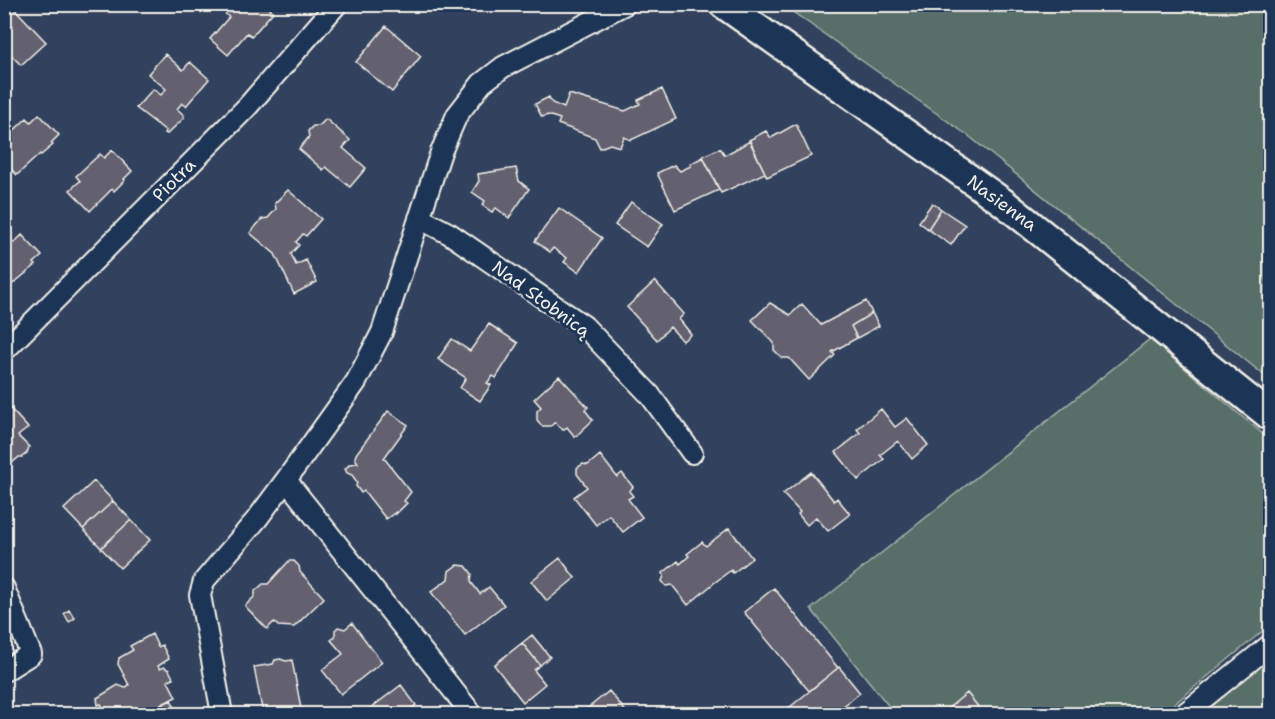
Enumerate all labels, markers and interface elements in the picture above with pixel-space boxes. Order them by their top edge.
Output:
street label: Piotra [147,153,201,207]
street label: Nasienna [962,169,1042,237]
street label: Nad Stobnicą [487,255,596,343]

